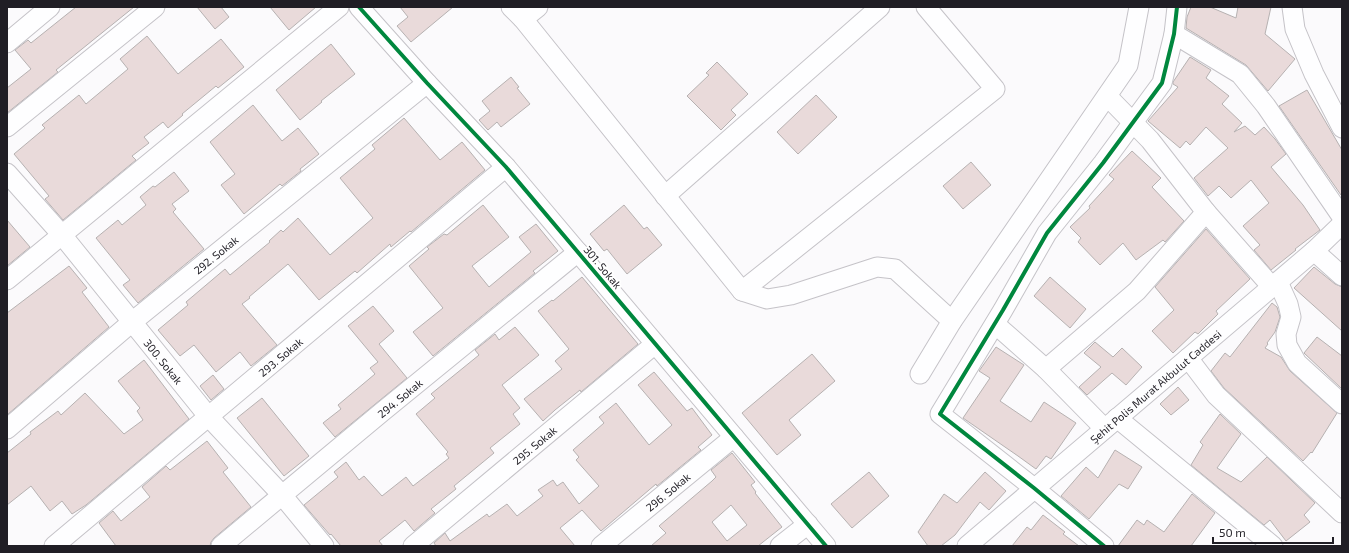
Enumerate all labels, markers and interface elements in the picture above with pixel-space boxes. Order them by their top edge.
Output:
street label: 292. Sokak [191,232,241,276]
street label: 301. Sokak [581,243,625,291]
street label: Şehit Polis Murat Akbulut Caddesi [1087,327,1223,447]
street label: 293. Sokak [255,334,305,379]
street label: 300. Sokak [142,336,186,387]
street label: 294. Sokak [374,375,425,420]
street label: 295. Sokak [510,423,559,467]
street label: 296. Sokak [643,469,693,513]
scale bar [1213,519,1333,545]
text: 50 m [1219,525,1246,539]

